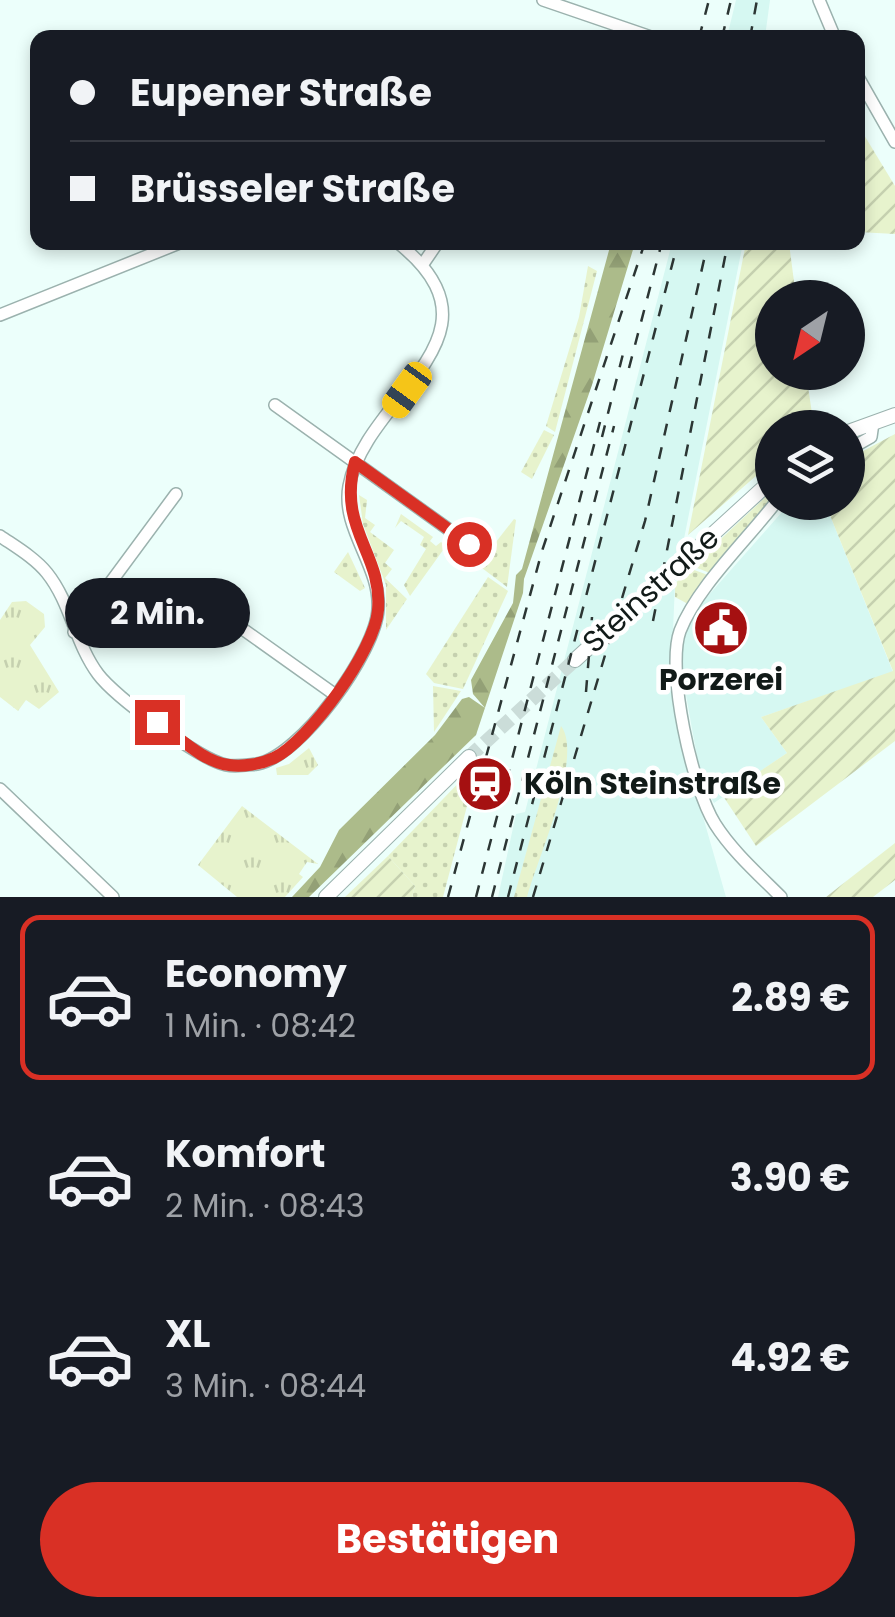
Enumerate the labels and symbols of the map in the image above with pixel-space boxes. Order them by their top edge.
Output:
north arrow [755,280,865,390]
car [377,357,437,423]
street label: Steinstraße [573,517,729,663]
route start [447,522,492,567]
callout: 2 Min. [64,577,250,647]
public building icon: Porzerei [691,598,751,658]
place label: Porzerei [659,658,783,701]
route end [135,700,180,745]
station icon: Köln Steinstraße [455,754,515,814]
place label: Köln Steinstraße [524,762,781,805]

